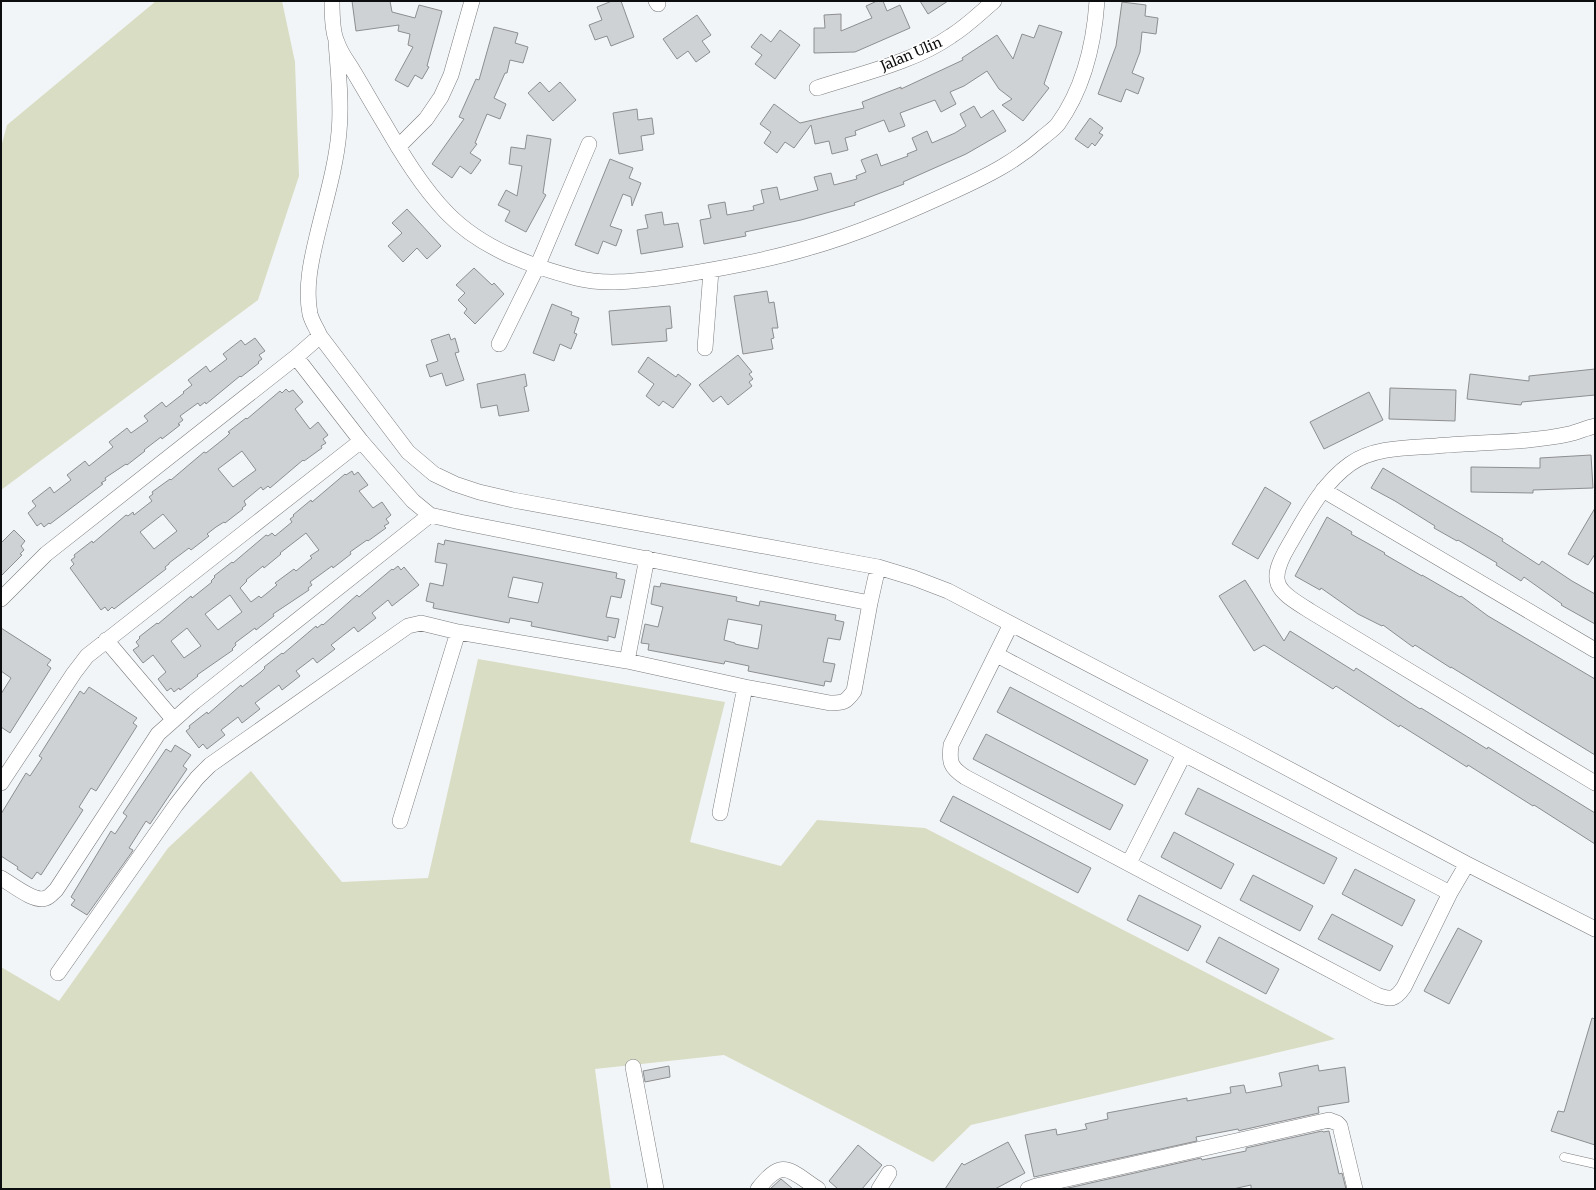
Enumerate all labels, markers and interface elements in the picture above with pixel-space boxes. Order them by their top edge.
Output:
street label: Jalan Ulin [877,33,945,75]

